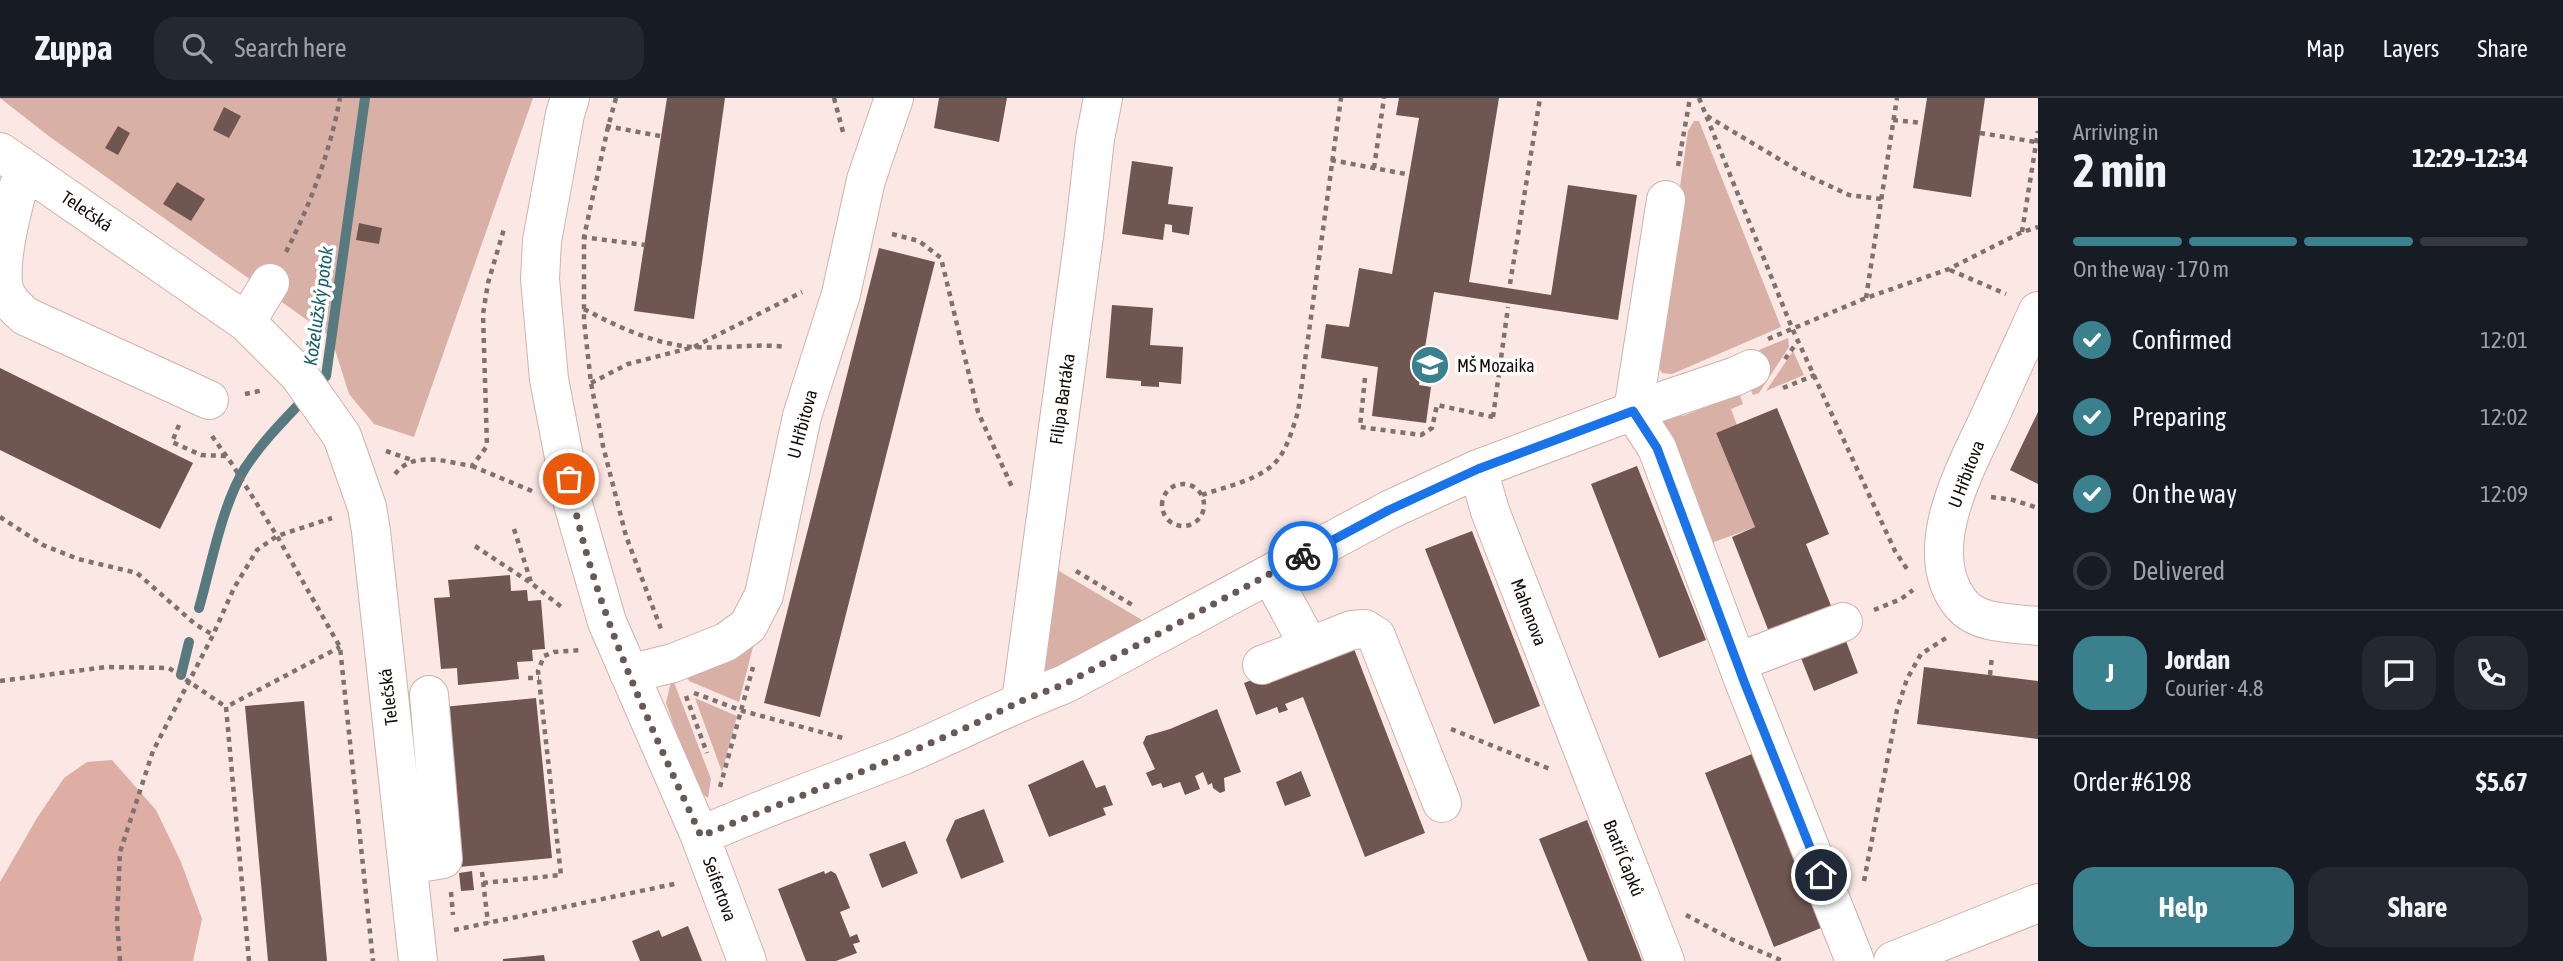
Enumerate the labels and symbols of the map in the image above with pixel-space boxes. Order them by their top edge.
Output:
street label: Telečská [58,186,116,236]
water label: Koželužský potok [299,244,337,367]
school or university icon: MŠ Mozaika [1409,344,1451,386]
street label: Filipa Bartáka [1045,352,1079,446]
place label: MŠ Mozaika [1457,355,1535,376]
street label: U Hřbitova [783,387,821,461]
street label: U Hřbitova [1944,437,1988,511]
pin [539,449,599,509]
courier [1268,521,1338,591]
street label: Mahenova [1507,576,1551,648]
street label: Telečská [374,667,402,727]
street label: Bratří Čapků [1599,817,1649,899]
pin [1791,845,1851,905]
street label: Seifertova [699,854,741,924]

